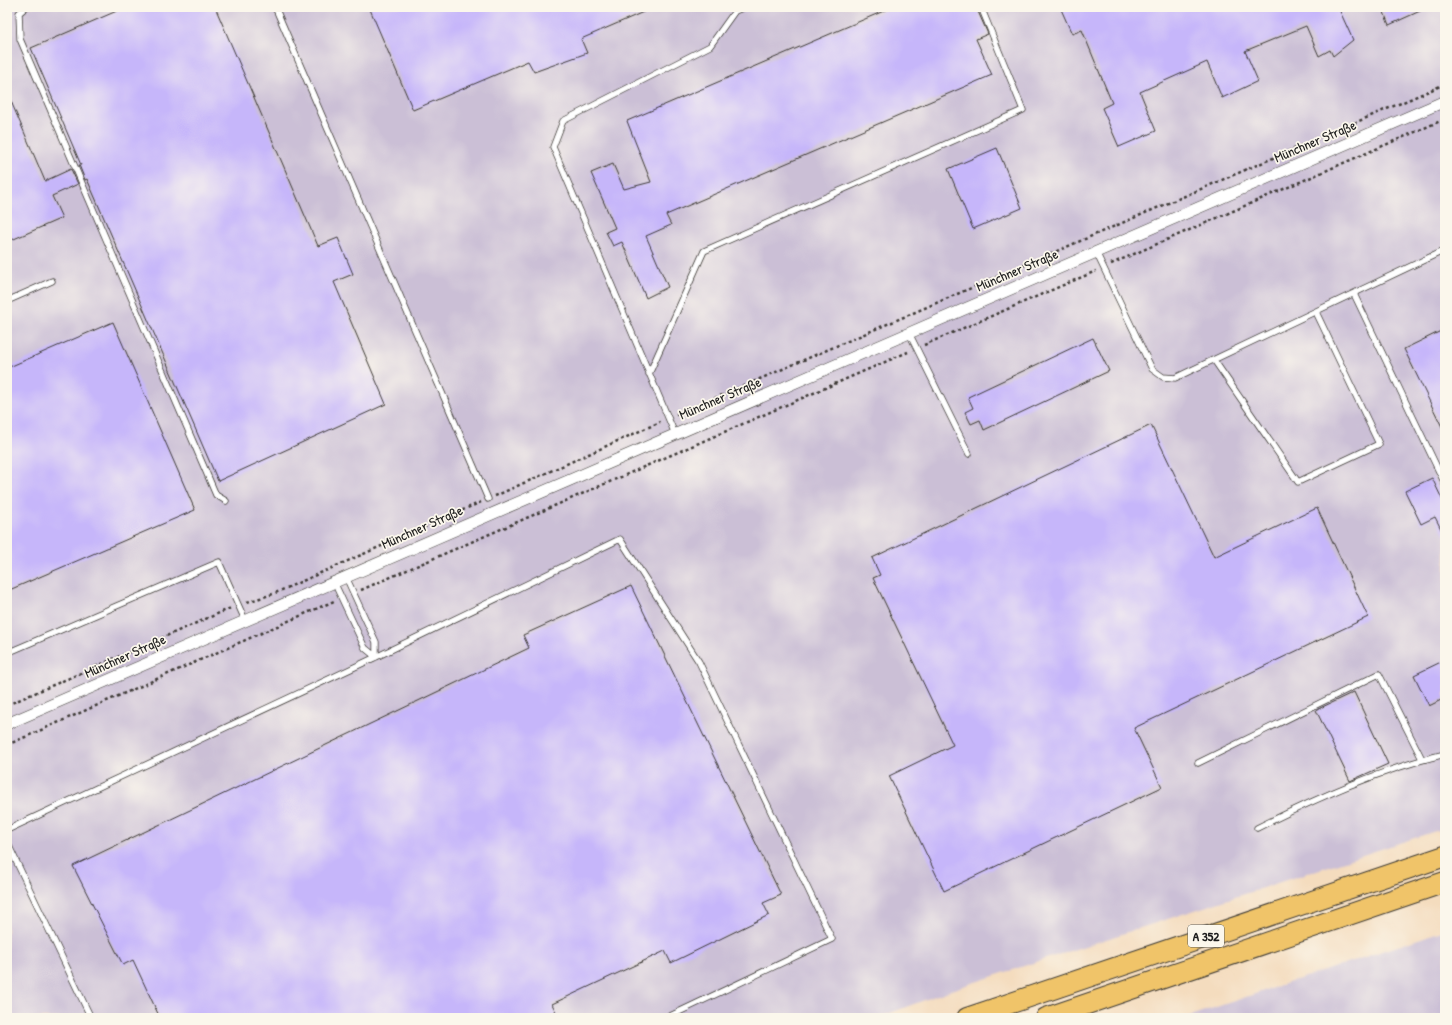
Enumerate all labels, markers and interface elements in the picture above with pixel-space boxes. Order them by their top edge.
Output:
street label: Münchner Straße [1271,115,1359,167]
street label: Münchner Straße [973,244,1061,296]
street label: Münchner Straße [676,372,764,424]
street label: Münchner Straße [378,500,466,554]
street label: Münchner Straße [81,629,169,683]
road number: A 352 [1188,925,1224,947]

